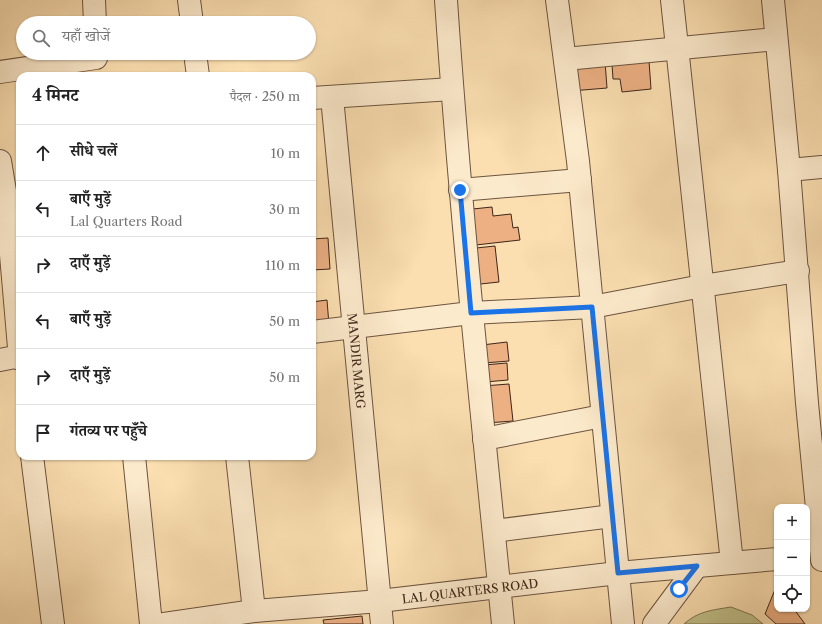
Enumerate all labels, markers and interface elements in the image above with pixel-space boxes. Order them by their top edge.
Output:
search box [16,16,316,60]
text: यहाँ खोजें [62,26,110,45]
icon: search [30,27,52,49]
text: 4 मिनट [32,85,79,105]
text: पैदल · 250 m [230,88,300,104]
text: सीधे चलें [70,141,117,160]
icon: ahead [32,142,54,164]
text: 10 m [271,145,300,161]
route end [451,181,469,199]
text: बाएँ मुड़ें [70,189,111,208]
icon: left [32,198,54,220]
text: 30 m [269,201,300,217]
text: Lal Quarters Road [70,213,182,229]
text: दाएँ मुड़ें [70,253,110,272]
icon: right [32,254,54,276]
text: 110 m [265,257,300,273]
text: बाएँ मुड़ें [70,309,111,328]
icon: left [32,310,54,332]
street label: MANDIR MARG [345,312,369,410]
text: 50 m [269,313,300,329]
text: दाएँ मुड़ें [70,365,110,384]
icon: right [32,366,54,388]
text: 50 m [269,369,300,385]
text: गंतव्य पर पहुँचे [70,421,147,440]
icon: arrive [32,422,54,444]
map controls [774,504,810,612]
button: + [774,504,810,540]
button: − [774,540,810,576]
street label: LAL QUARTERS ROAD [401,575,539,606]
button: locate [774,576,810,612]
route start [670,580,688,598]

